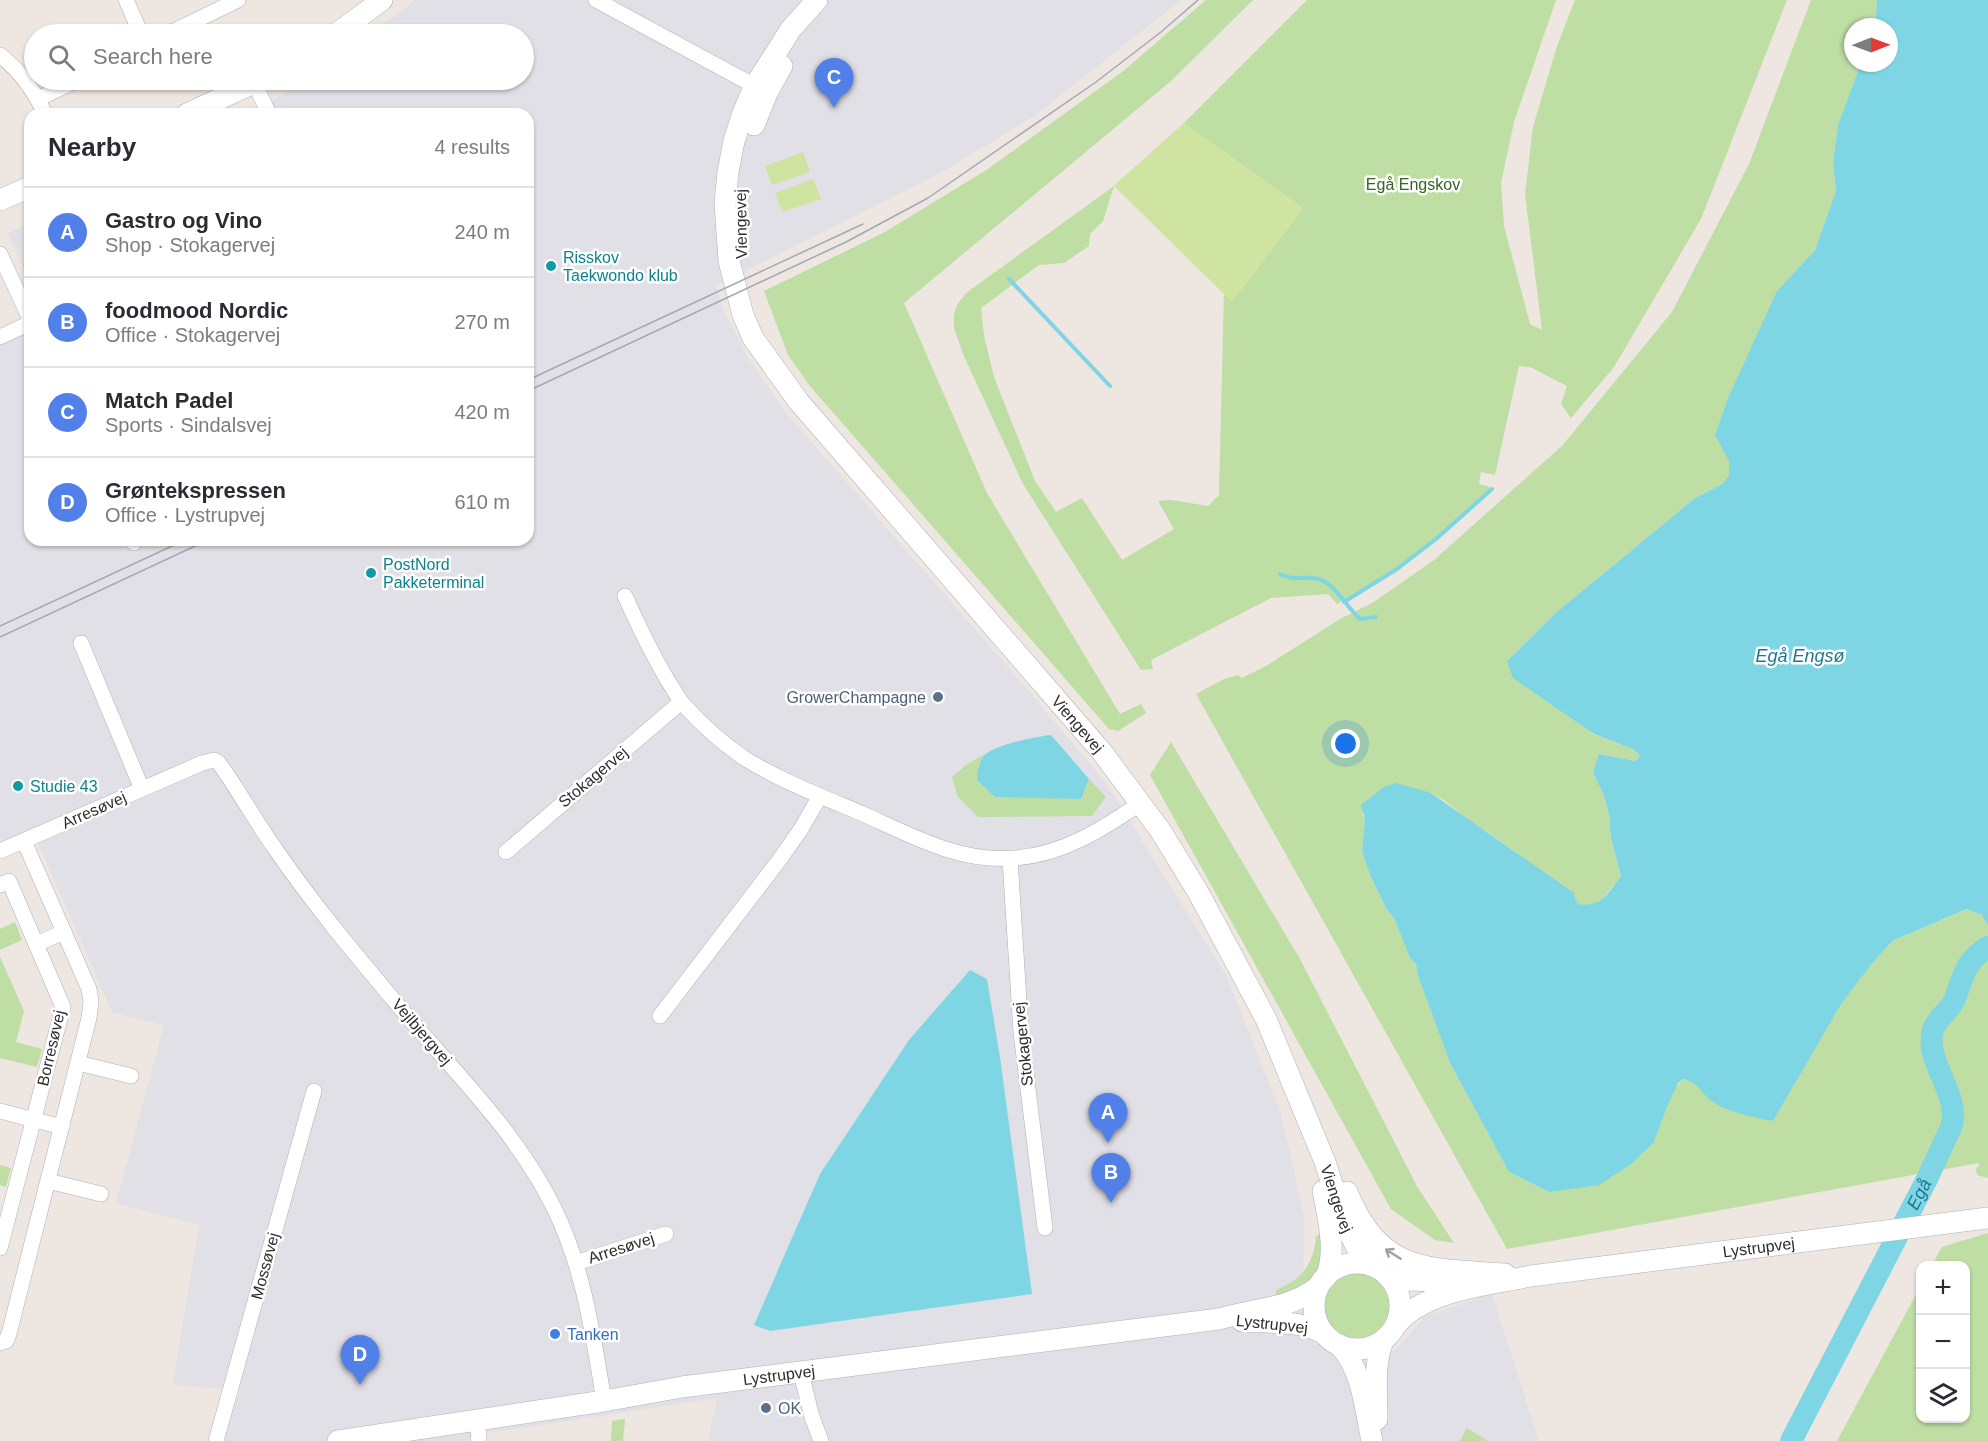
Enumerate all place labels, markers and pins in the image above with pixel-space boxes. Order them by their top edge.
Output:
pin: C [814,58,854,108]
place label: Risskov Taekwondo klub [563,249,678,284]
marker: Risskov Taekwondo klub [544,259,558,273]
place label: PostNord Pakketerminal [383,556,484,591]
marker: PostNord Pakketerminal [364,566,378,580]
place label: GrowerChampagne [786,689,926,706]
marker: GrowerChampagne [931,690,945,704]
place label: Studie 43 [30,778,98,795]
marker: Studie 43 [11,779,25,793]
pin: A [1088,1094,1128,1143]
pin: B [1092,1154,1130,1203]
place label: Tanken [567,1326,619,1343]
marker: Tanken [548,1327,562,1341]
pin: D [340,1336,380,1385]
place label: OK [778,1400,801,1417]
marker: OK [759,1401,773,1415]

